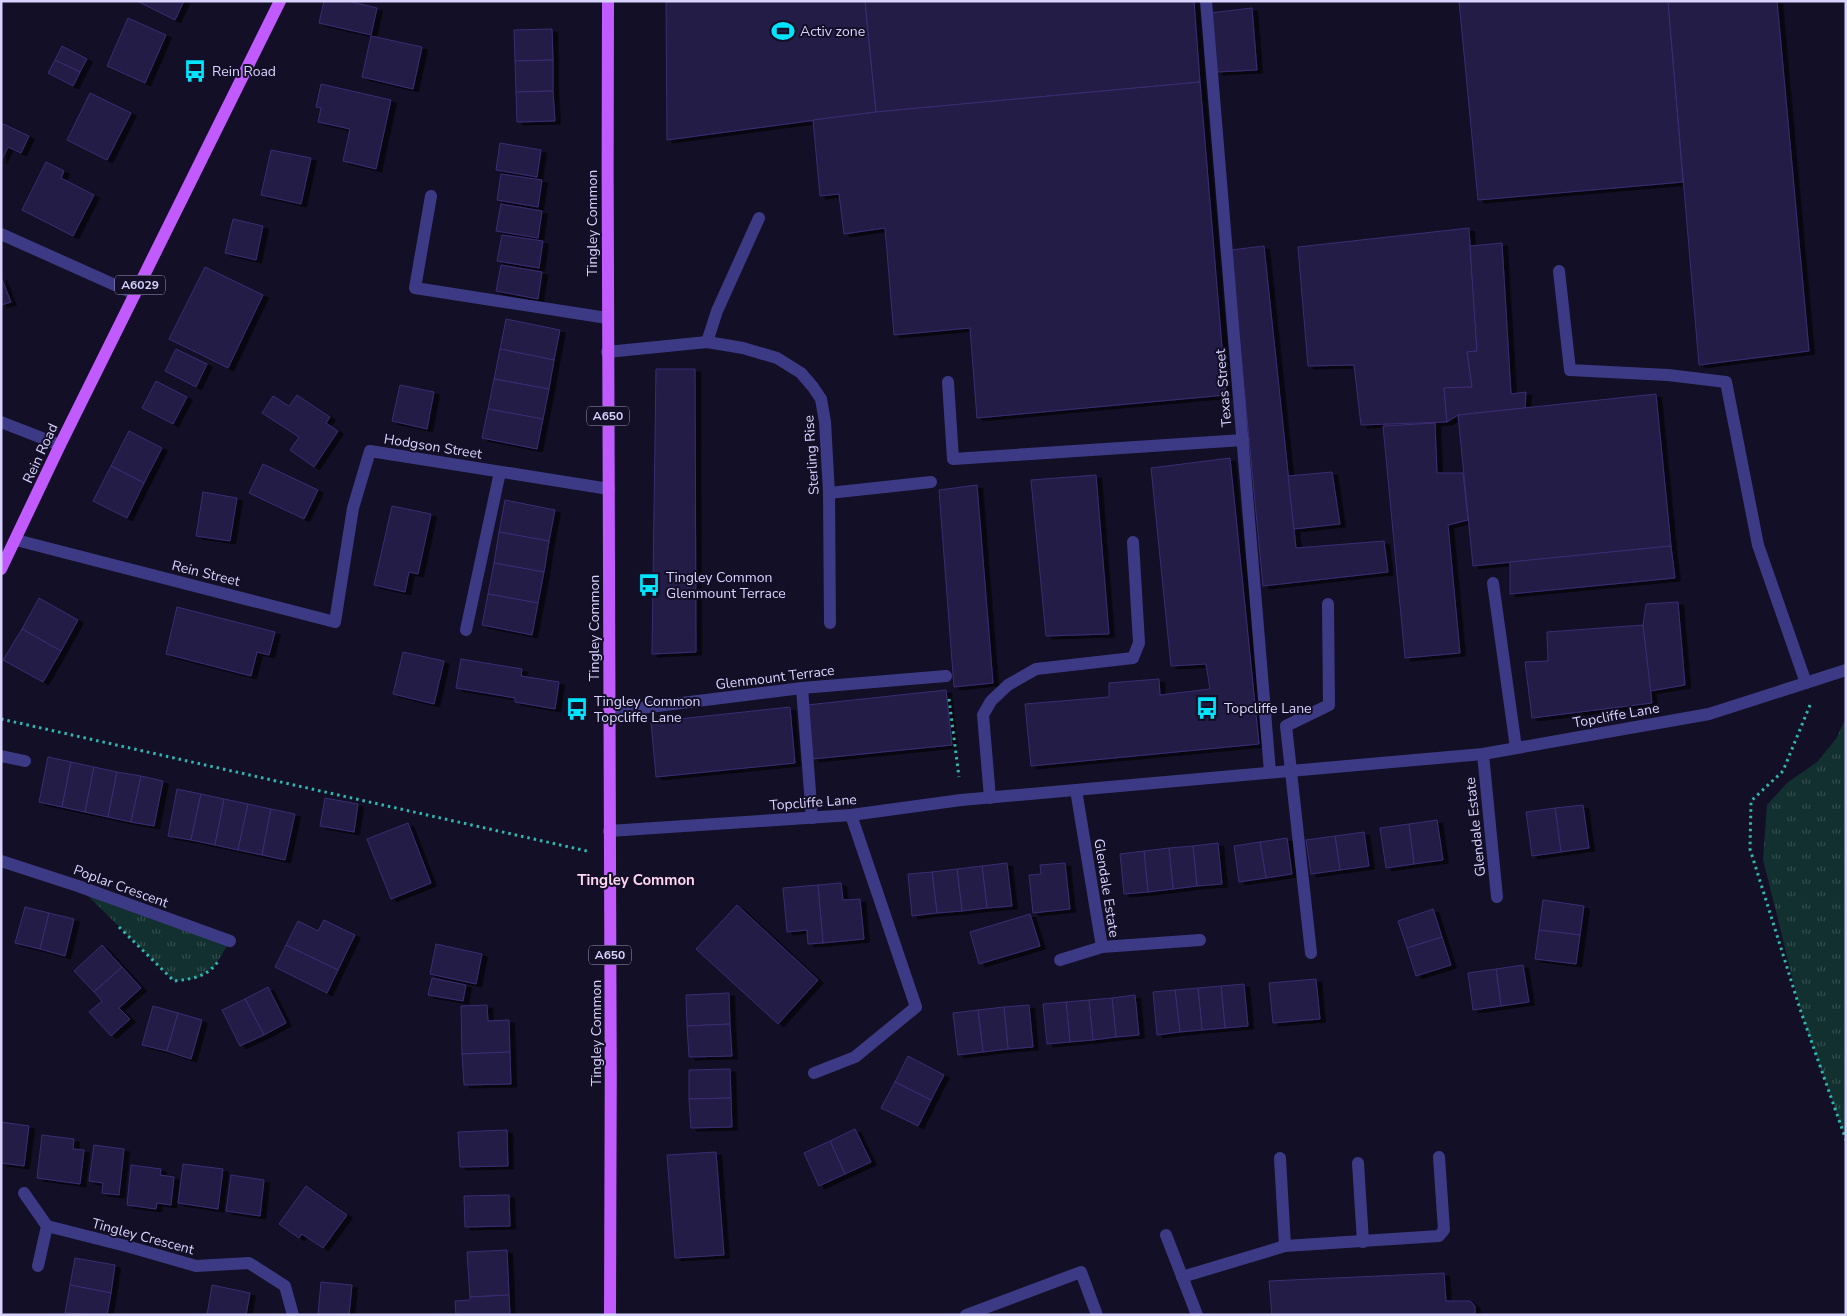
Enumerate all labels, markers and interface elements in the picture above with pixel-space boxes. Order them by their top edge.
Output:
sports icon: Activ zone [770,18,796,44]
place label: Activ zone [800,22,865,41]
bus stop icon: Rein Road [182,58,208,84]
place label: Rein Road [212,62,276,81]
street label: Tingley Common [583,170,602,276]
road number: A6029 [115,276,165,294]
street label: Texas Street [1211,348,1236,428]
road number: A650 [587,406,629,426]
street label: Sterling Rise [799,414,824,495]
street label: Rein Road [18,420,63,486]
street label: Hodgson Street [383,429,483,464]
street label: Rein Street [170,556,242,591]
place label: Tingley Common Glenmount Terrace [666,568,786,603]
bus stop icon: Tingley Common Glenmount Terrace [636,572,662,598]
street label: Tingley Common [585,575,604,681]
street label: Glenmount Terrace [715,661,836,694]
place label: Tingley Common Topcliffe Lane [594,692,700,727]
bus stop icon: Topcliffe Lane [1194,695,1220,721]
bus stop icon: Tingley Common Topcliffe Lane [564,696,590,722]
place label: Topcliffe Lane [1224,699,1312,718]
street label: Topcliffe Lane [1571,699,1661,732]
street label: Glendale Estate [1461,776,1490,878]
street label: Topcliffe Lane [769,790,857,815]
street label: Glendale Estate [1089,837,1124,939]
street label: Poplar Crescent [71,860,171,913]
district label: Tingley Common [577,870,695,890]
road number: A650 [589,946,631,964]
street label: Tingley Common [587,980,606,1086]
street label: Tingley Crescent [90,1214,196,1259]

